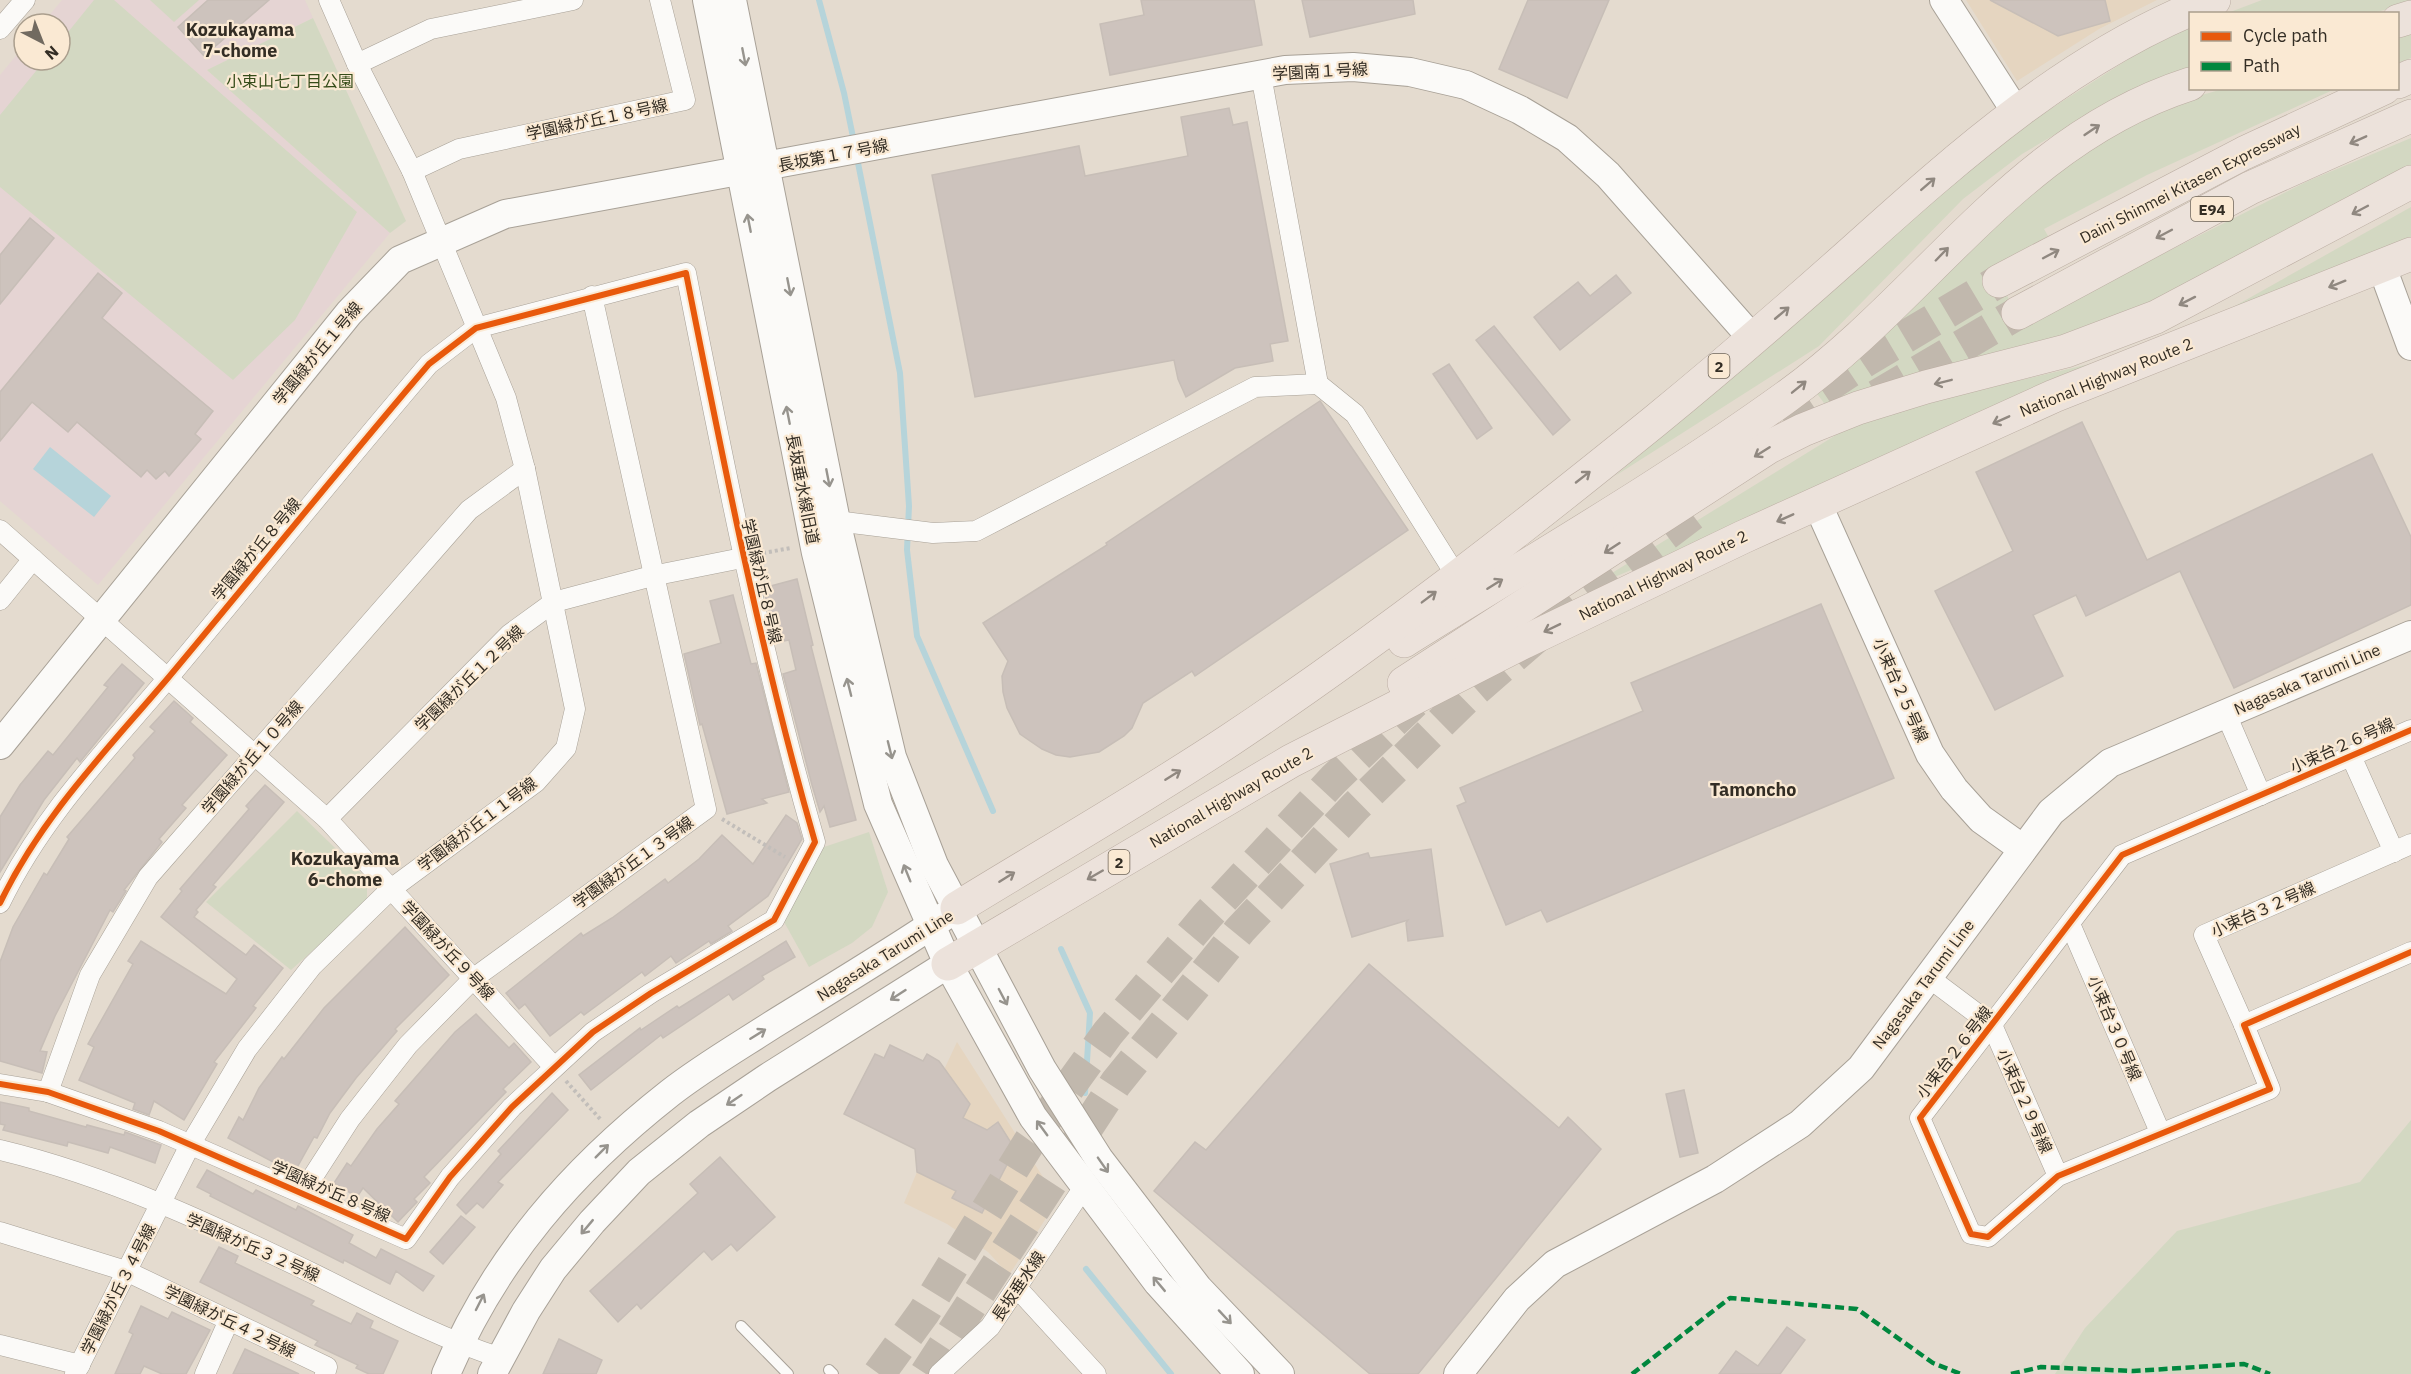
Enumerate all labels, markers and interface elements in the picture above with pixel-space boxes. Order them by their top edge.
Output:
north arrow [12,12,72,72]
legend [2189,12,2399,90]
district label: Kozukayama 7-chome [186,18,294,62]
text: Cycle path [2243,24,2328,47]
text: N [41,42,63,64]
one-way arrow [739,47,750,67]
text: Path [2243,54,2280,77]
street label: 学園南１号線 [1272,59,1368,83]
park label: 小束山七丁目公園 [226,71,354,91]
street label: 学園緑が丘１８号線 [524,94,670,144]
street label: Daini Shinmei Kitasen Expressway [2076,118,2304,248]
one-way arrow [2083,124,2100,136]
street label: 長坂第１７号線 [776,134,890,176]
one-way arrow [2349,134,2367,146]
one-way arrow [1920,177,1935,191]
road number: E94 [2191,197,2233,221]
one-way arrow [2351,205,2369,216]
one-way arrow [743,214,755,233]
one-way arrow [2156,228,2173,240]
one-way arrow [1935,246,1949,261]
one-way arrow [2042,248,2059,260]
one-way arrow [784,277,795,296]
one-way arrow [2329,279,2347,290]
one-way arrow [2179,296,2197,308]
street label: 学園緑が丘１号線 [268,298,366,408]
one-way arrow [1774,306,1790,319]
street label: National Highway Route 2 [2016,333,2196,421]
road number: 2 [1708,354,1730,378]
one-way arrow [1934,377,1953,389]
one-way arrow [1791,380,1807,393]
one-way arrow [782,405,793,425]
one-way arrow [1992,415,2010,426]
street label: 長坂垂水線旧道 [782,432,824,546]
one-way arrow [1754,446,1771,458]
one-way arrow [823,468,834,487]
one-way arrow [1575,471,1591,484]
street label: 学園緑が丘８号線 [207,494,305,604]
one-way arrow [1776,512,1794,524]
street label: 学園緑が丘８号線 [738,516,786,646]
street label: National Highway Route 2 [1575,525,1751,625]
one-way arrow [1604,542,1621,554]
one-way arrow [1487,577,1504,590]
one-way arrow [1421,591,1437,604]
street label: 学園緑が丘１２号線 [410,621,528,735]
one-way arrow [1543,623,1561,635]
street label: 小束台２５号線 [1869,635,1933,745]
street label: Nagasaka Tarumi Line [2231,639,2383,719]
one-way arrow [842,678,854,697]
street label: 学園緑が丘１０号線 [197,696,307,818]
street label: 小束台２６号線 [2287,713,2397,777]
one-way arrow [885,740,897,759]
street label: National Highway Route 2 [1146,742,1316,852]
one-way arrow [1164,769,1181,781]
street label: 学園緑が丘１１号線 [413,773,541,875]
district label: Tamoncho [1710,778,1796,801]
street label: 学園緑が丘１３号線 [569,812,697,912]
district label: Kozukayama 6-chome [291,847,399,891]
road number: 2 [1108,850,1130,874]
one-way arrow [901,864,912,882]
one-way arrow [1087,870,1104,882]
one-way arrow [998,871,1015,883]
street label: 小束台３２号線 [2208,877,2318,941]
street label: 学園緑が丘９号線 [397,896,499,1004]
street label: Nagasaka Tarumi Line [813,905,957,1005]
street label: Nagasaka Tarumi Line [1868,915,1978,1053]
street label: 小束台３０号線 [2084,973,2146,1083]
one-way arrow [998,988,1009,1006]
one-way arrow [891,989,907,1001]
street label: 小束台２６号線 [1912,1002,1996,1102]
one-way arrow [749,1028,766,1040]
street label: 小束台２９号線 [1993,1046,2057,1156]
one-way arrow [727,1094,743,1106]
one-way arrow [1035,1121,1048,1137]
one-way arrow [595,1144,610,1159]
street label: 学園緑が丘８号線 [268,1156,394,1226]
one-way arrow [1097,1156,1109,1172]
street label: 学園緑が丘３２号線 [183,1209,323,1285]
one-way arrow [581,1219,594,1235]
street label: 学園緑が丘３４号線 [76,1220,160,1358]
street label: 長坂垂水線 [987,1247,1049,1325]
one-way arrow [1152,1277,1166,1292]
street label: 学園緑が丘４２号線 [161,1280,299,1362]
one-way arrow [475,1294,487,1312]
one-way arrow [1218,1309,1232,1324]

